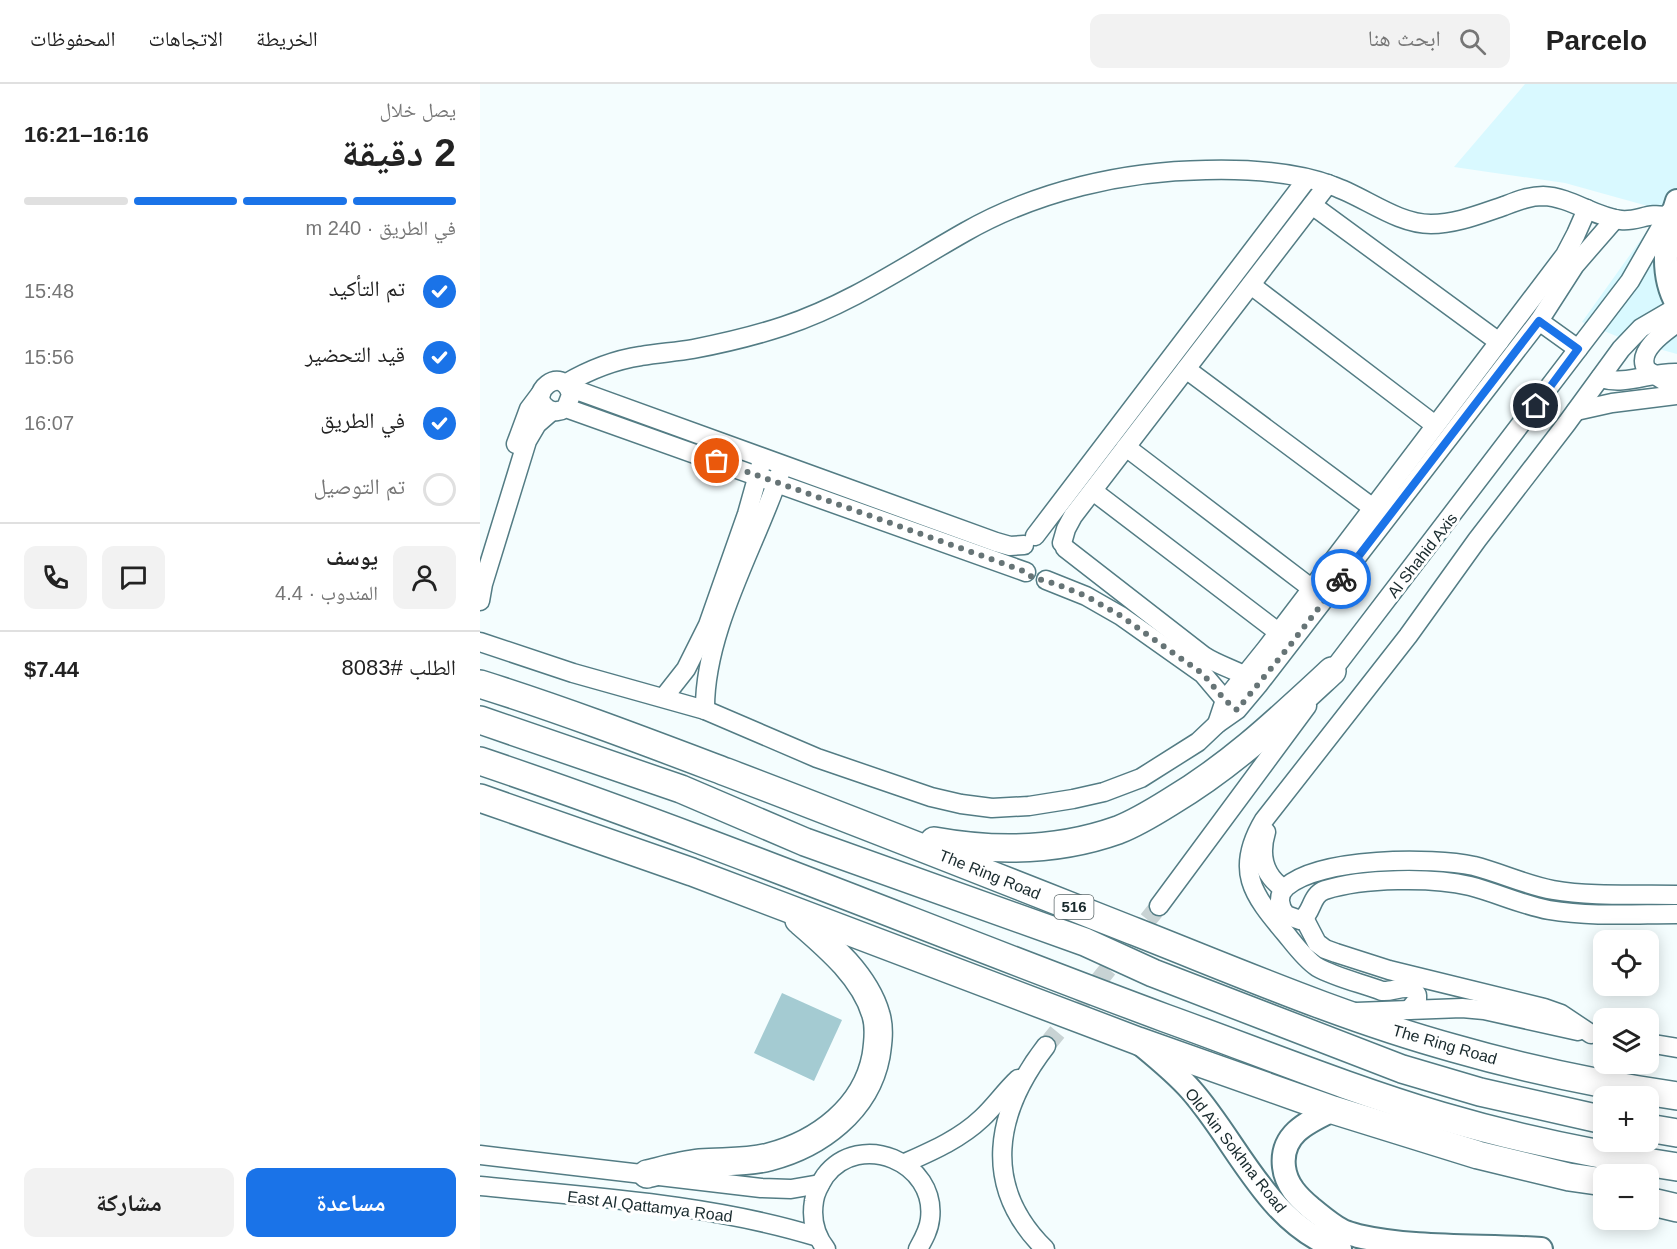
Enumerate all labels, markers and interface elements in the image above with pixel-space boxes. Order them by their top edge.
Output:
search box [1090,14,1510,68]
icon: search [1456,25,1489,58]
text: Parcelo [1546,25,1647,56]
text: ابحث هنا [1368,26,1441,51]
text: المحفوظات [30,27,115,50]
text: الاتجاهات [148,27,223,50]
text: الخريطة [256,27,318,50]
text: يصل خلال [379,99,456,121]
text: 16:16–16:21 [24,122,149,147]
text: 2 دقيقة [342,131,456,174]
text: في الطريق · 240 m [306,217,456,239]
icon: check [423,275,456,308]
text: تم التأكيد [329,276,405,301]
text: 15:48 [24,280,74,302]
icon: check [423,341,456,374]
text: قيد التحضير [305,342,405,367]
text: 15:56 [24,346,74,368]
pin [1510,380,1561,431]
icon: home [1519,389,1552,422]
icon: check [423,407,456,440]
text: في الطريق [320,408,405,433]
text: 16:07 [24,412,74,434]
pin [691,435,742,486]
icon: bag [700,444,733,477]
text: تم التوصيل [313,474,405,499]
street label: Al Shahid Axis [1384,510,1461,601]
text: يوسف [326,545,378,570]
button: phone [24,546,87,609]
button: chat [102,546,165,609]
button: person [393,546,456,609]
courier [1311,549,1371,609]
icon: bike [1325,563,1358,596]
text: المندوب · 4.4 [275,582,378,604]
text: الطلب #8083 [342,655,456,680]
text: $7.44 [24,657,79,682]
street label: The Ring Road [937,846,1043,903]
road number: 516 [1054,895,1094,919]
map controls [1593,930,1659,1230]
button: locate [1593,930,1659,996]
button: layers [1593,1008,1659,1074]
street label: The Ring Road [1391,1021,1499,1067]
street label: Old Ain Sokhna Road [1182,1085,1289,1216]
button: + [1593,1086,1659,1152]
button: − [1593,1164,1659,1230]
button: مشاركة [24,1168,234,1237]
button: مساعدة [246,1168,456,1237]
street label: East Al Qattamya Road [566,1188,734,1225]

